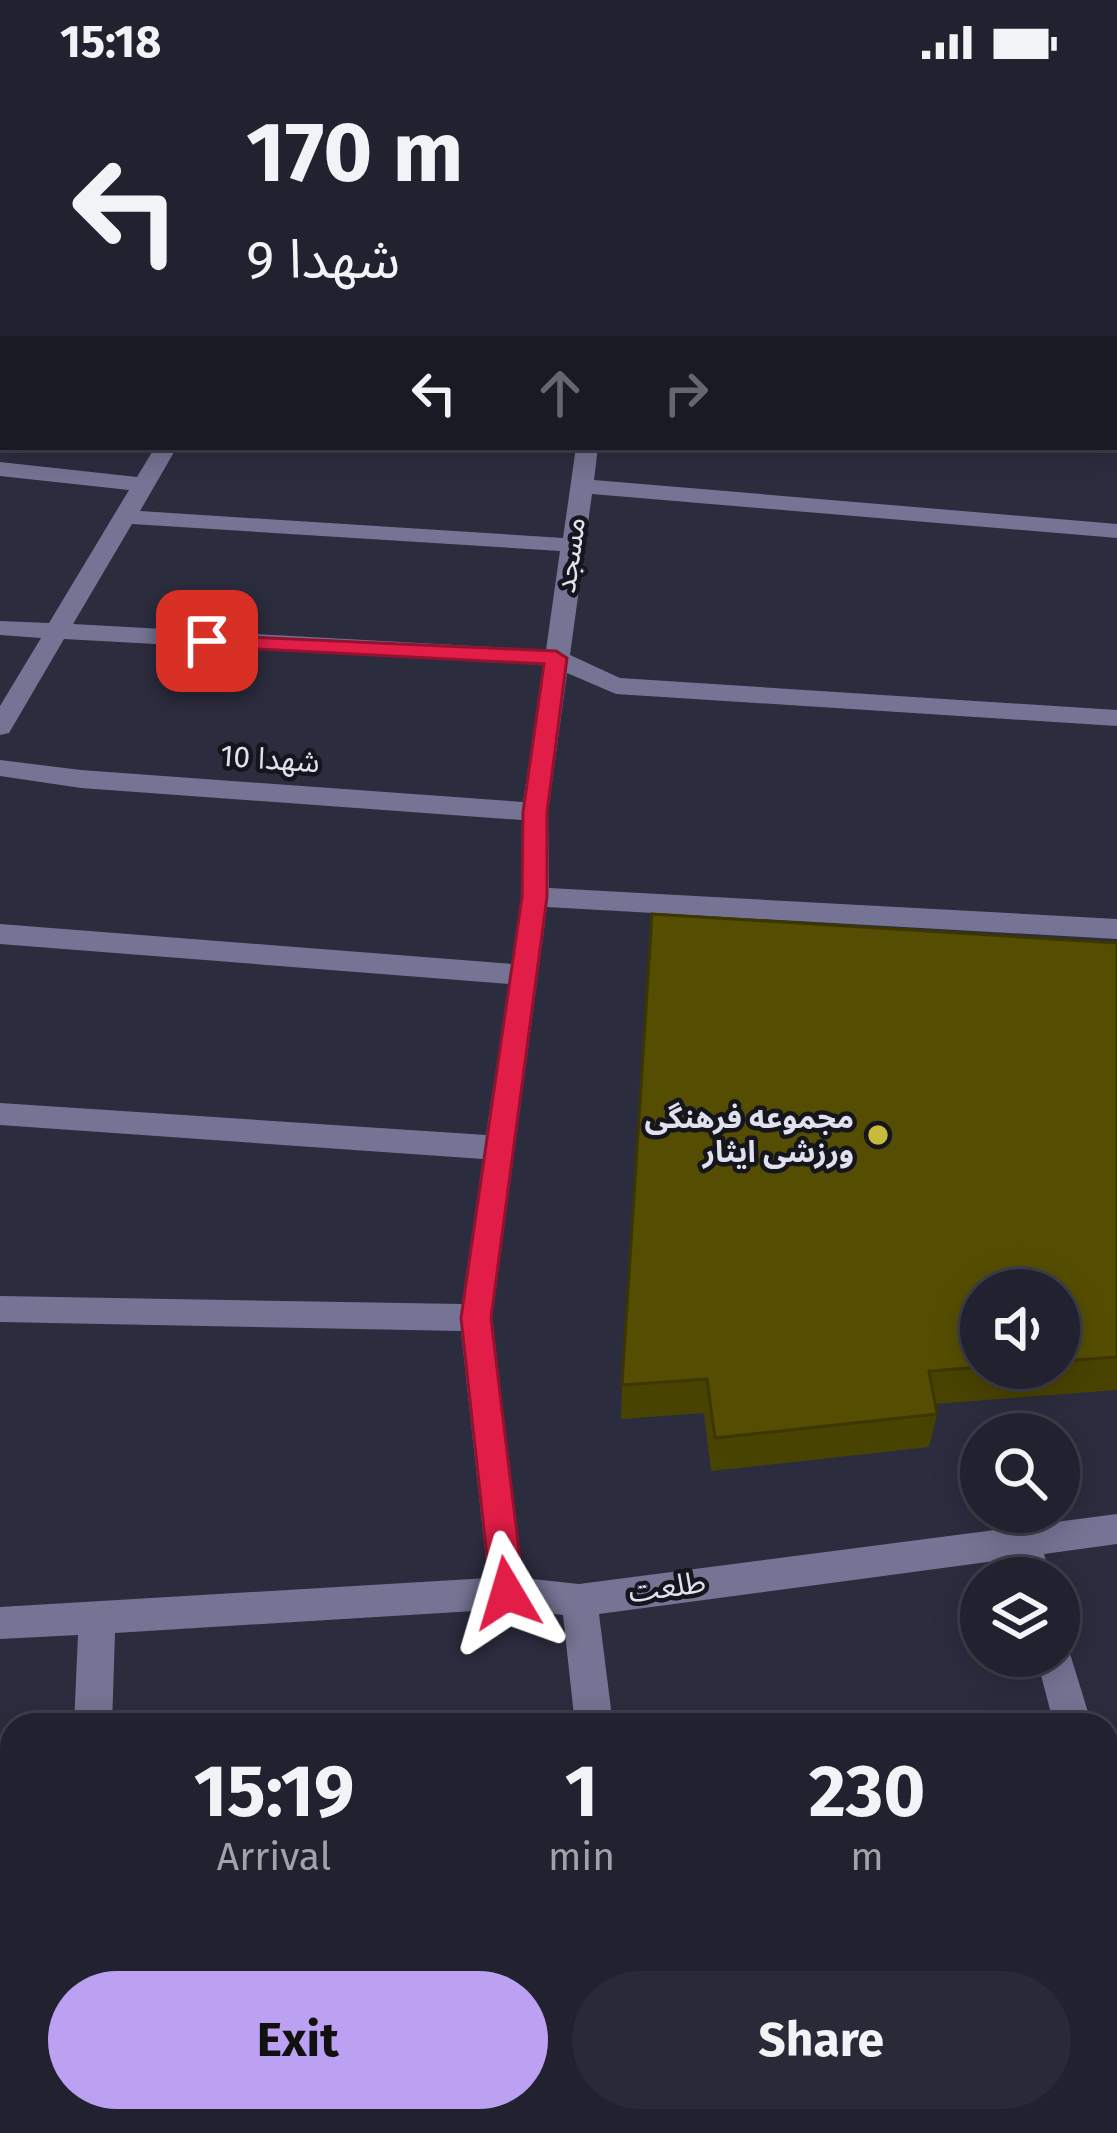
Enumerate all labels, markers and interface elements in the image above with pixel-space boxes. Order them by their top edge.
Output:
text: 15:18 [60,15,161,69]
text: 170 m [246,102,463,203]
icon: left [48,132,204,288]
text: شهدا 9 [246,228,400,292]
icon: left [401,360,467,426]
icon: ahead [527,360,593,426]
icon: right [653,360,719,426]
street label: مسجد [547,515,593,595]
pin [156,590,258,692]
icon: arrive [174,608,240,674]
street label: شهدا 10 [219,738,321,780]
place label: مجموعه فرهنگی ورزشی ایثار [645,1100,854,1170]
marker: مجموعه فرهنگی ورزشی ایثار [865,1122,891,1148]
map controls [960,1269,1080,1677]
button: sound [960,1269,1080,1389]
button: search [960,1413,1080,1533]
position arrow [444,1530,570,1656]
button: layers [960,1557,1080,1677]
street label: طلعت [626,1564,708,1610]
text: 15:19 [194,1749,354,1835]
text: 1 [565,1749,598,1835]
text: 230 [809,1749,925,1835]
text: Arrival [217,1834,331,1880]
text: min [548,1834,615,1880]
text: m [850,1834,884,1880]
button: Exit [48,1971,548,2109]
button: Share [572,1971,1071,2109]

